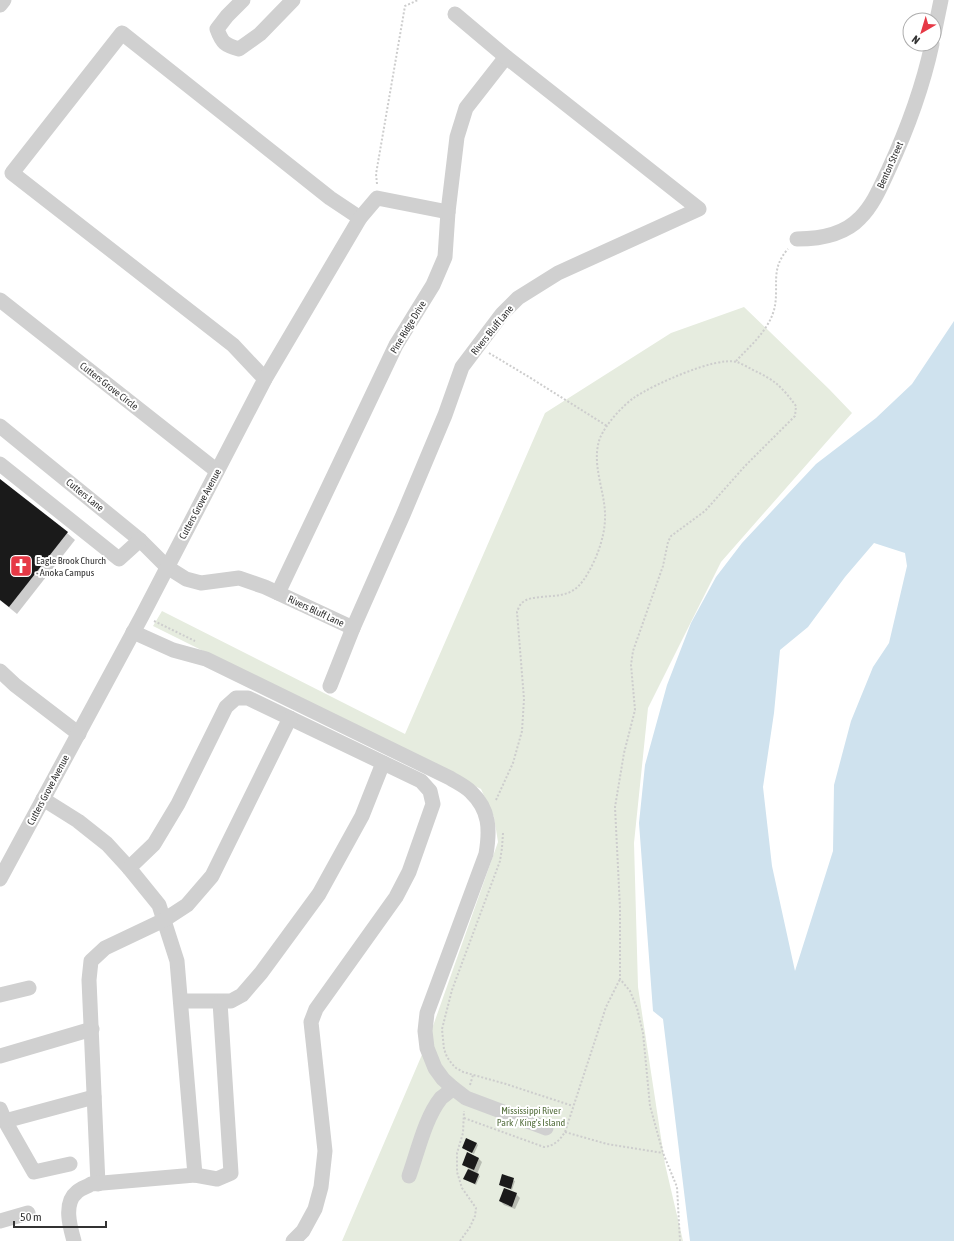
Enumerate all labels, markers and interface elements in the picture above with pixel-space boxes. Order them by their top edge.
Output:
north arrow [902,12,942,52]
text: N [910,33,922,47]
street label: Benton Street [875,140,905,190]
street label: Pine Ridge Drive [388,298,428,355]
street label: Rivers Bluff Lane [469,303,516,357]
street label: Cutters Grove Circle [78,360,141,412]
street label: Cutters Grove Avenue [177,467,223,541]
street label: Cutters Lane [64,476,106,514]
church icon: Eagle Brook Church - Anoka Campus [8,553,34,579]
place label: Eagle Brook Church - Anoka Campus [36,555,106,578]
street label: Rivers Bluff Lane [286,593,346,629]
street label: Cutters Grove Avenue [25,753,71,827]
park label: Mississippi River Park / King's Island [497,1105,566,1128]
scale bar [14,1203,106,1229]
text: 50 m [20,1210,42,1224]

